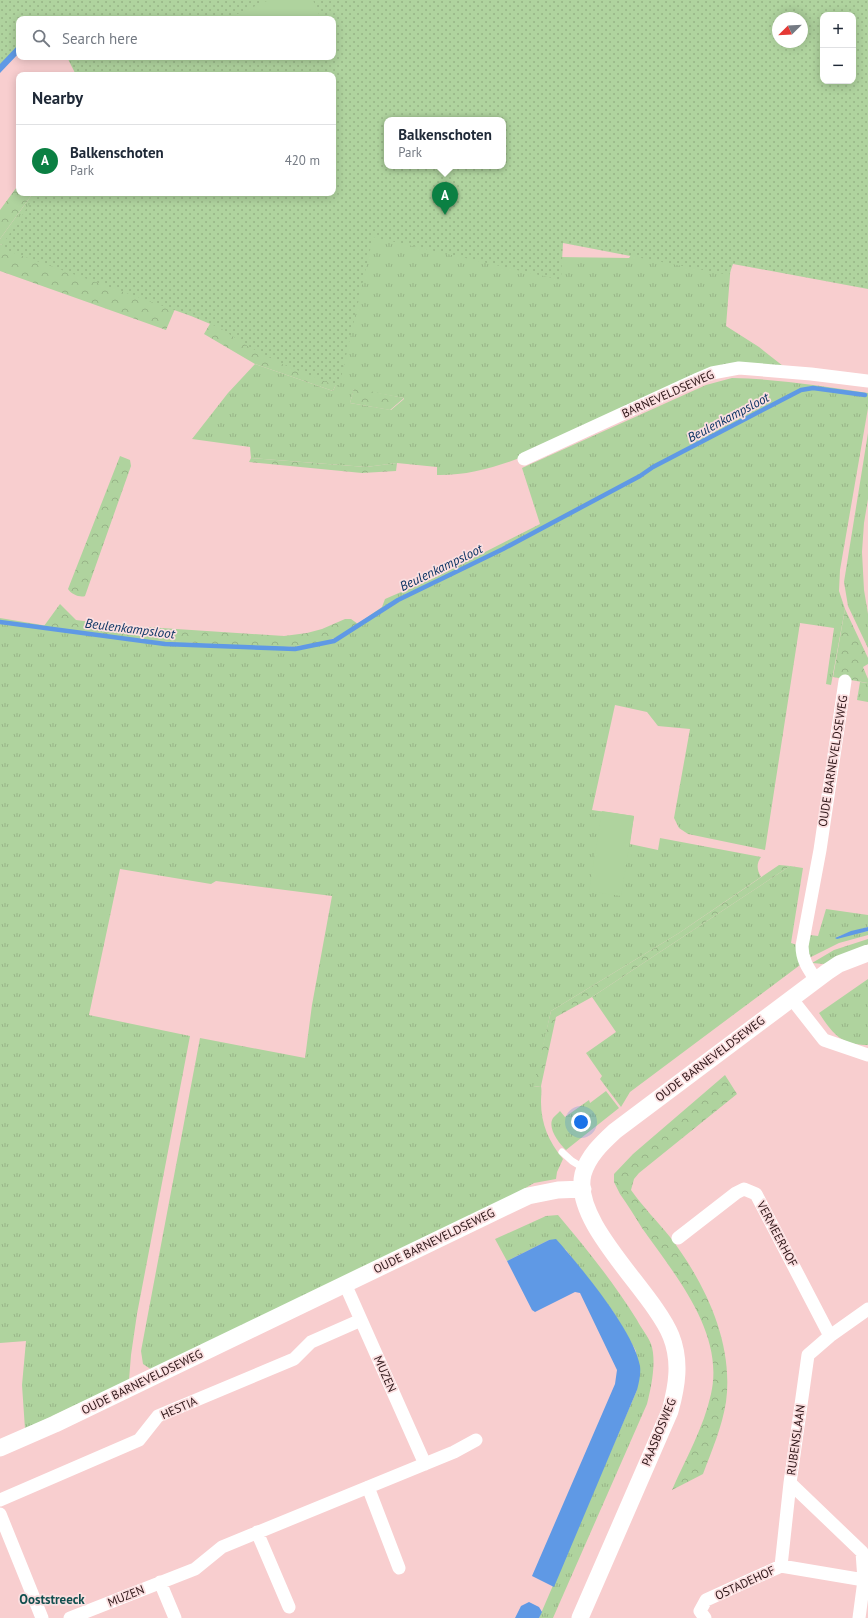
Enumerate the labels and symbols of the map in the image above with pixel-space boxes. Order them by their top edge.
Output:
north arrow [772,12,808,48]
pin: A [432,182,458,215]
street label: BARNEVELDSEWEG [619,366,716,421]
water label: Beulenkampsloot [684,388,773,446]
water label: Beulenkampsloot [397,540,486,595]
water label: Beulenkampsloot [84,615,177,643]
street label: OUDE BARNEVELDSEWEG [815,694,850,828]
street label: OUDE BARNEVELDSEWEG [652,1013,767,1105]
your location [571,1112,591,1132]
street label: VERMEERHOF [753,1197,801,1269]
street label: OUDE BARNEVELDSEWEG [371,1205,497,1276]
street label: OUDE BARNEVELDSEWEG [79,1346,205,1417]
street label: MUZEN [371,1353,400,1394]
street label: HESTIA [158,1393,199,1422]
street label: PAASBOSWEG [638,1396,679,1468]
street label: RUBENSLAAN [783,1404,808,1476]
street label: OSTADEHOF [713,1562,777,1603]
street label: MUZEN [105,1581,146,1610]
district label: Ooststreeck [19,1591,85,1608]

